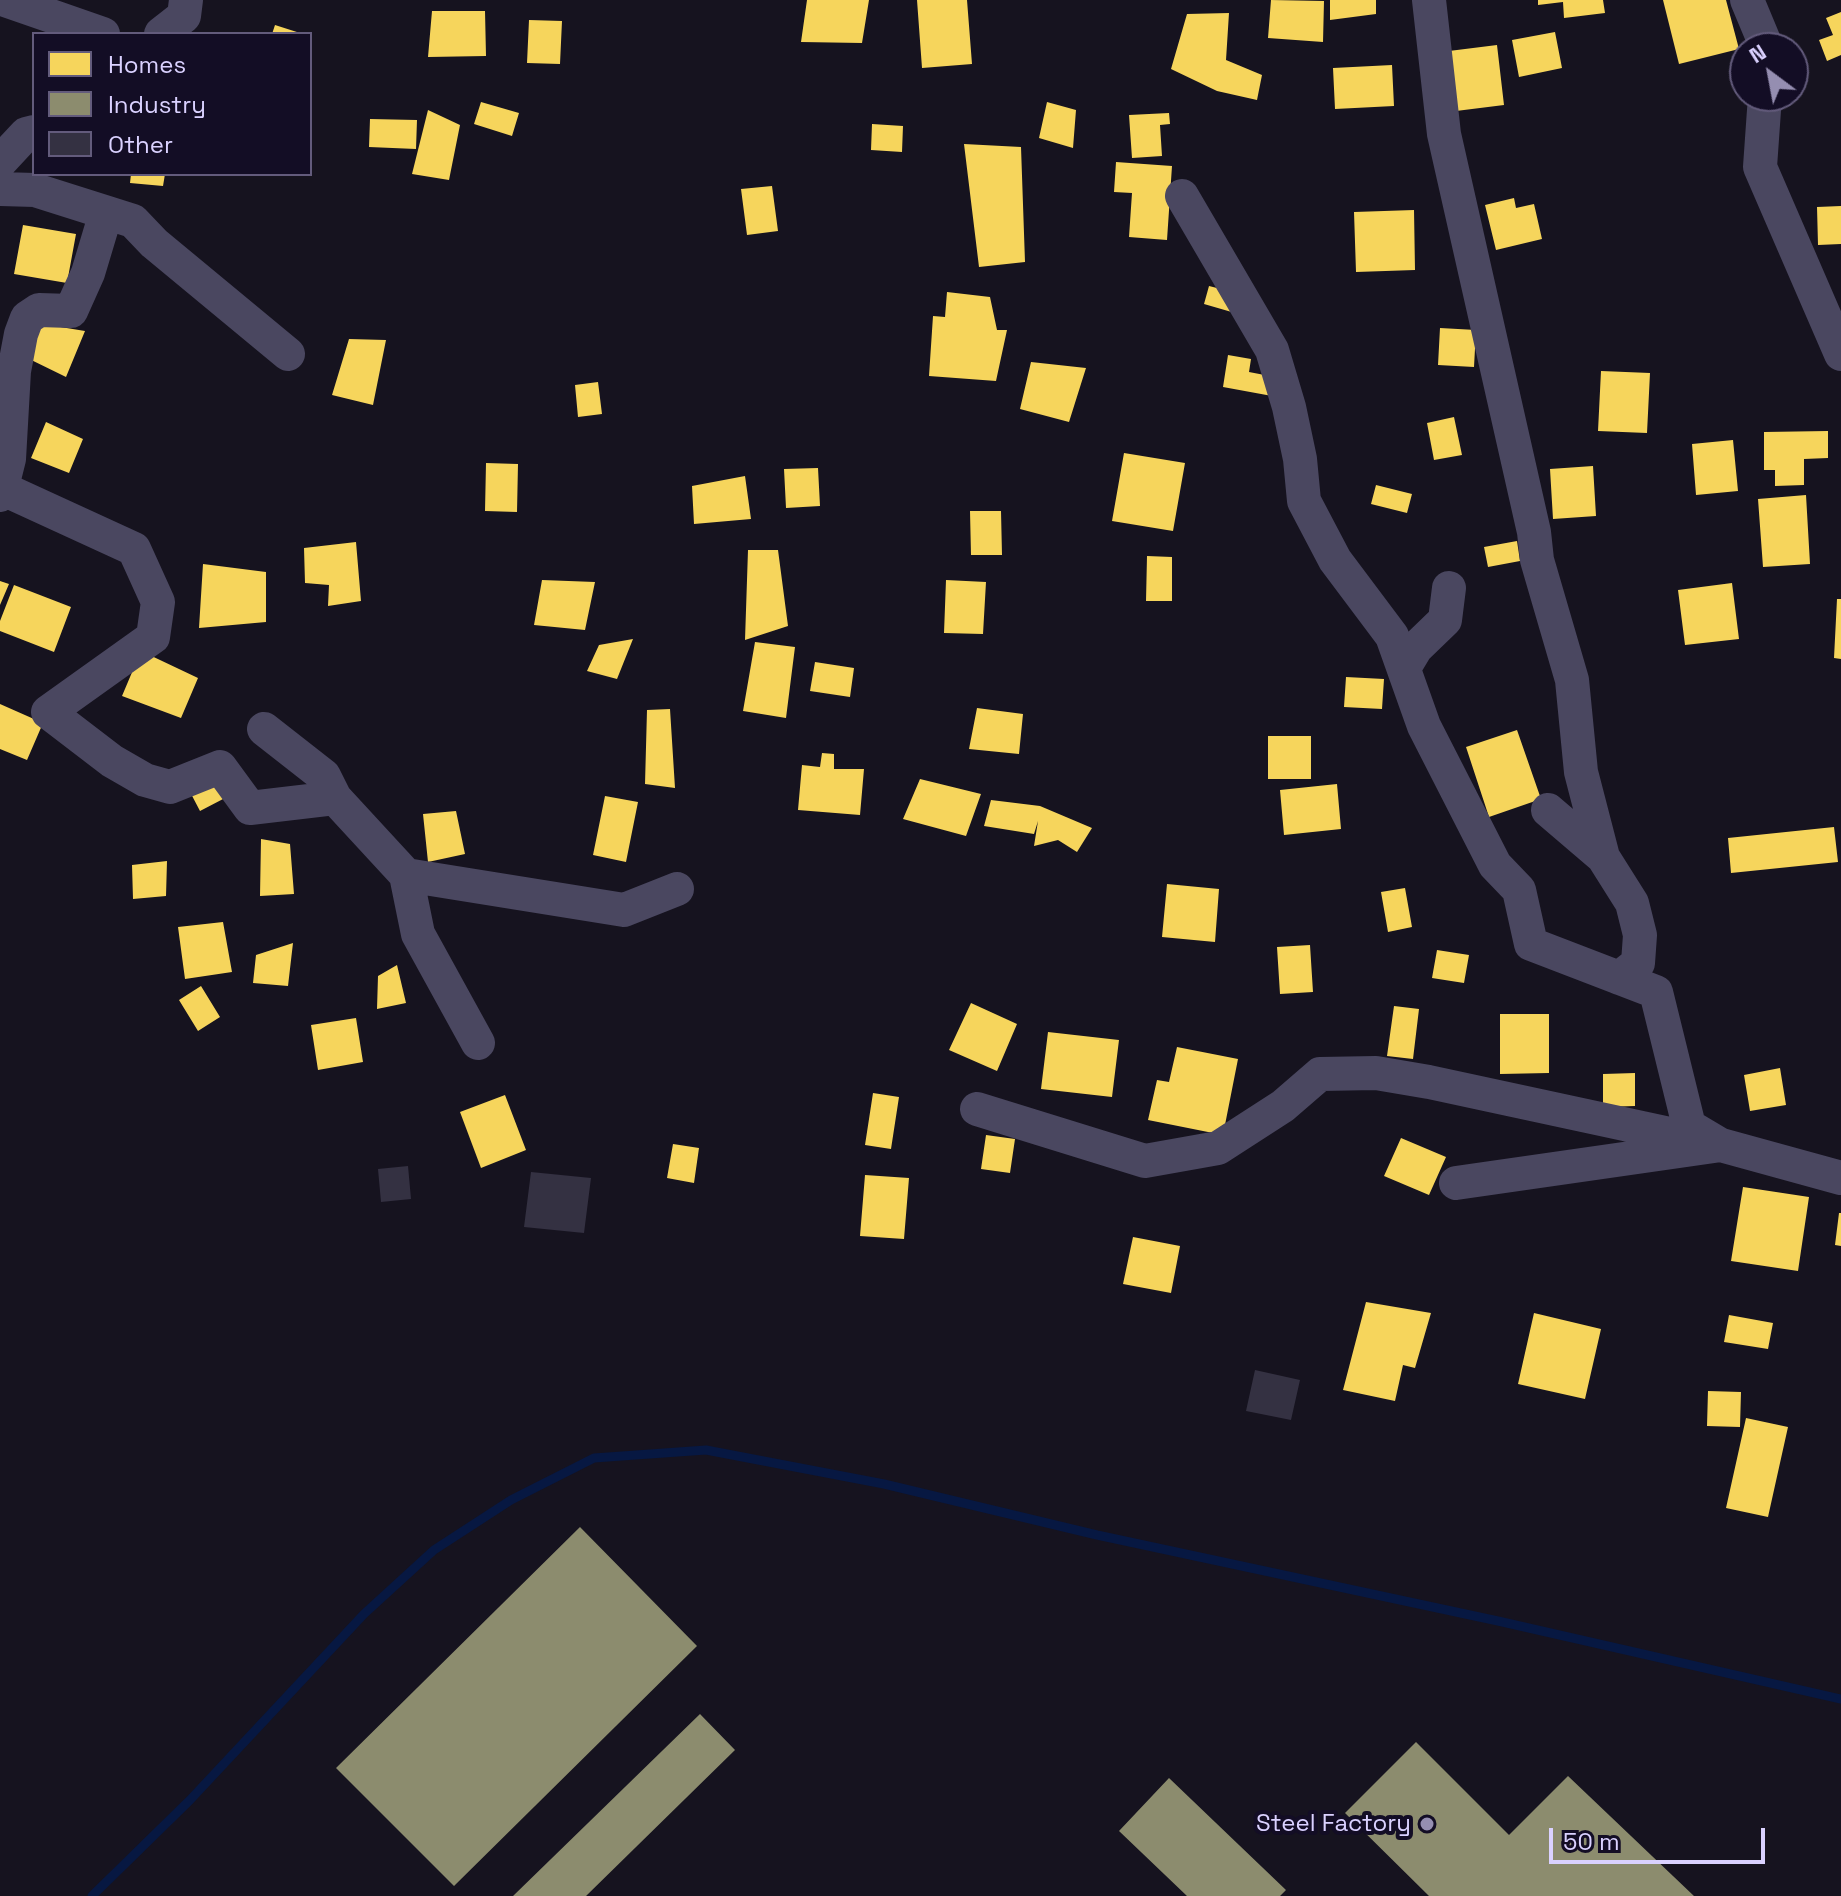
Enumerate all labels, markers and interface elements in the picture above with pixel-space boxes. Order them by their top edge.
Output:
legend [32,32,312,176]
north arrow [1729,32,1809,112]
text: N [1744,38,1771,69]
text: Homes [108,49,186,80]
text: Industry [108,89,206,120]
text: Other [108,129,173,160]
place label: Steel Factory [1256,1810,1411,1838]
scale bar [1553,1812,1769,1862]
marker: Steel Factory [1418,1815,1436,1833]
text: 50 m [1563,1826,1620,1857]

